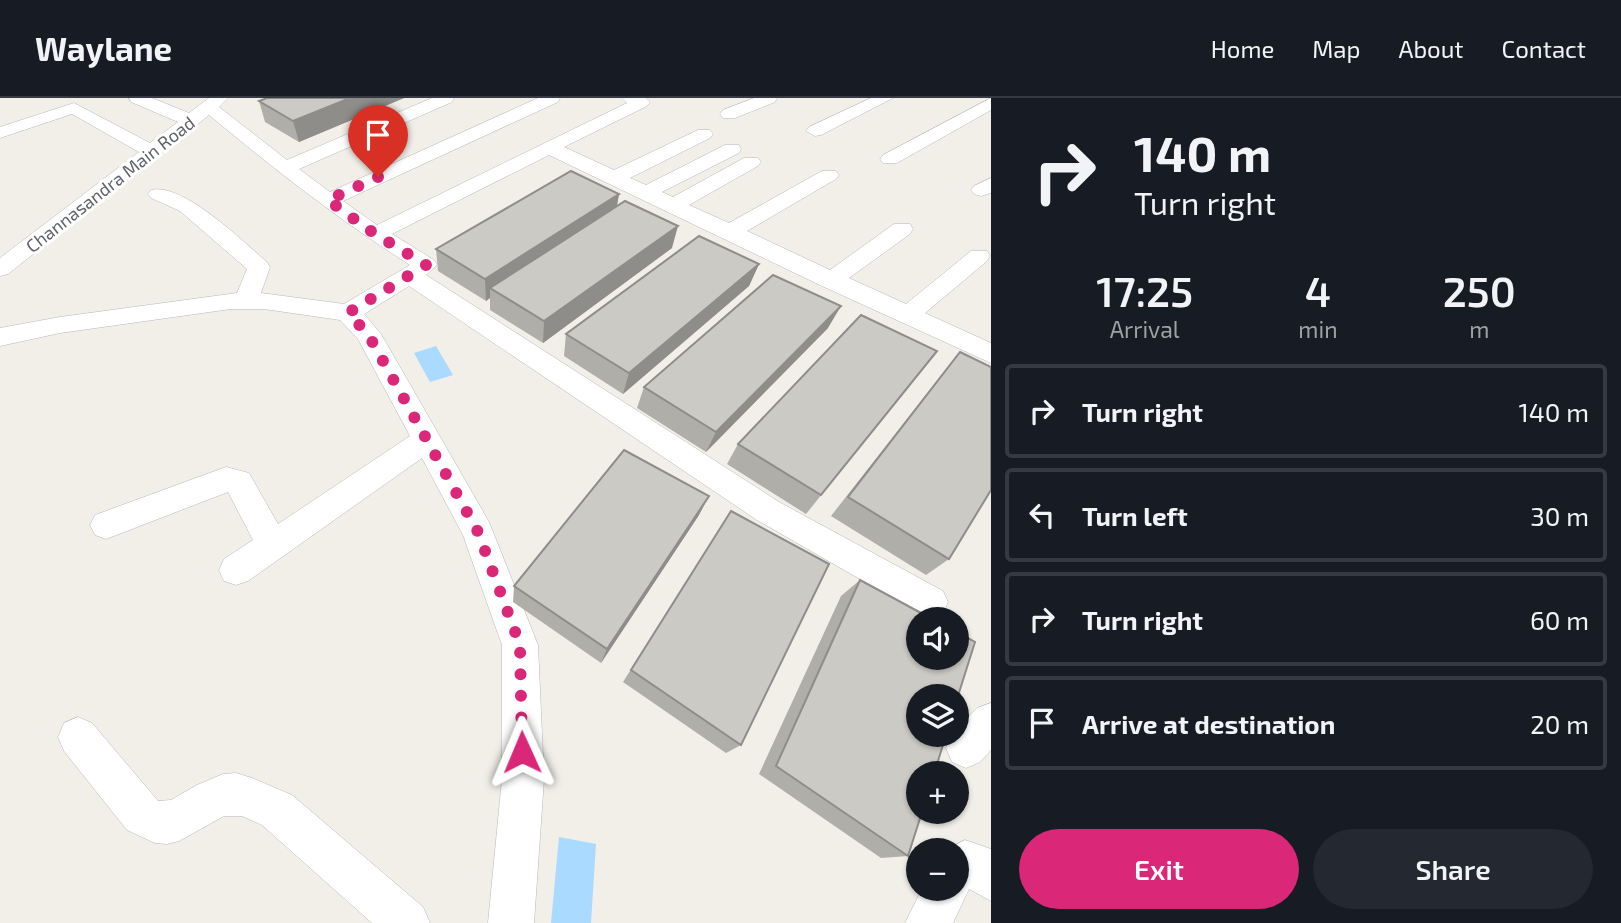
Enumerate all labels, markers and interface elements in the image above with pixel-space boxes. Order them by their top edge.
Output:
text: Waylane [35,28,172,68]
text: Home [1211,34,1274,63]
text: Map [1312,34,1360,63]
text: About [1398,34,1464,63]
text: Contact [1502,34,1586,63]
pin [348,105,408,177]
street label: Channasandra Main Road [21,111,199,257]
icon: arrive [359,116,397,154]
text: 140 m [1134,123,1271,182]
icon: right [1019,126,1110,217]
text: Turn right [1134,183,1276,221]
text: 17:25 [1096,265,1193,315]
text: 4 [1305,265,1331,315]
text: 250 [1443,265,1516,315]
text: Arrival [1110,315,1180,343]
text: min [1298,315,1338,343]
text: m [1469,315,1489,343]
icon: right [1023,392,1061,430]
text: Turn right [1082,396,1203,427]
text: 140 m [1518,396,1589,427]
icon: left [1023,496,1061,534]
text: Turn left [1082,500,1188,531]
text: 30 m [1530,500,1589,531]
icon: right [1023,600,1061,638]
text: Turn right [1082,604,1203,635]
text: 60 m [1530,604,1589,635]
map controls [906,607,969,901]
button: sound [906,607,969,670]
button: layers [906,684,969,747]
icon: arrive [1023,704,1061,742]
text: Arrive at destination [1082,708,1335,739]
text: 20 m [1530,708,1589,739]
position arrow [485,715,559,789]
button: + [906,761,969,824]
button: Exit [1019,829,1299,909]
button: Share [1313,829,1593,909]
button: − [906,838,969,901]

